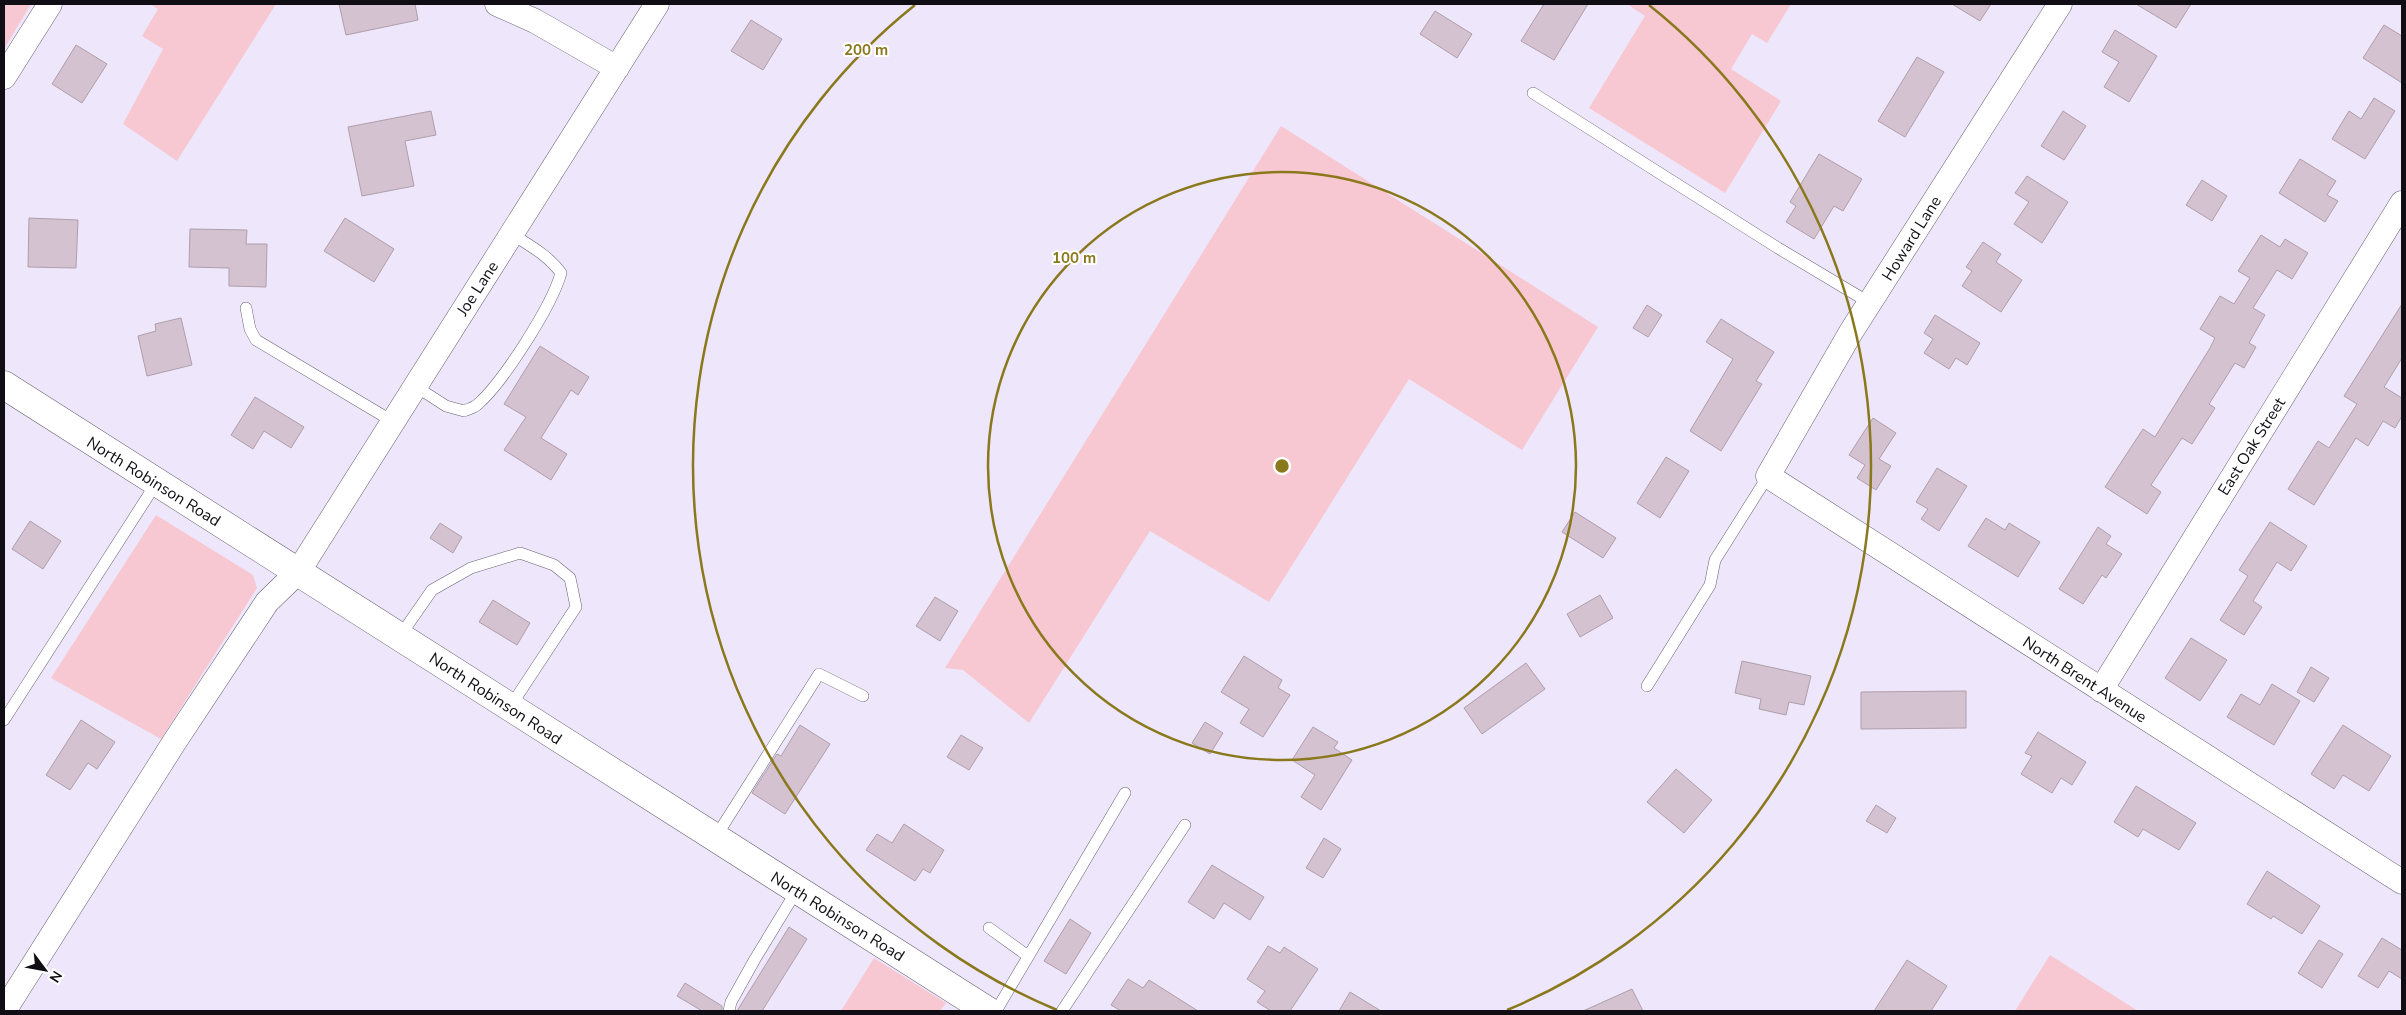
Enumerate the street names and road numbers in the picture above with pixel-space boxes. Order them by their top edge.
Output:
street label: Howard Lane [1877,192,1947,285]
street label: Joe Lane [451,257,504,321]
street label: East Oak Street [2213,393,2291,500]
street label: North Robinson Road [82,432,225,532]
street label: North Brent Avenue [2018,631,2151,728]
street label: North Robinson Road [425,648,566,750]
street label: North Robinson Road [766,867,909,967]

